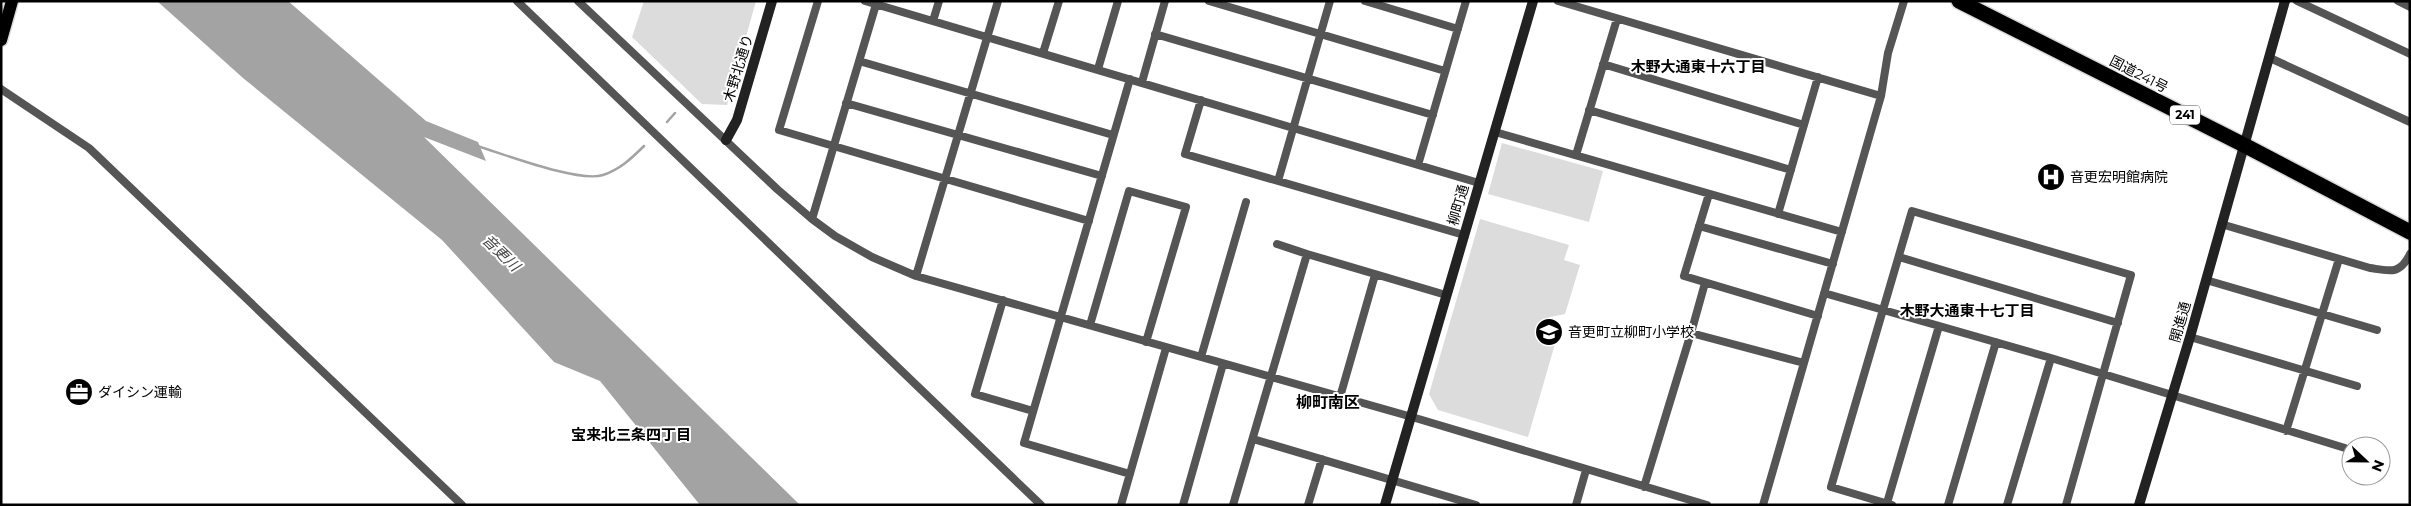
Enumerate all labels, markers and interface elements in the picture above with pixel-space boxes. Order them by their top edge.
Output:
street label: 木野北通り [719,32,757,104]
street label: 国道241号 [2107,52,2171,96]
district label: 木野大通東十六丁目 [1630,57,1766,76]
road number: 241 [2170,106,2200,124]
hospital icon: 音更宏明館病院 [2036,162,2066,192]
place label: 音更宏明館病院 [2070,168,2168,186]
street label: 柳町通 [1444,182,1472,228]
water label: 音更川 [479,230,526,276]
street label: 開進通 [2166,299,2194,345]
district label: 木野大通東十七丁目 [1899,301,2035,320]
school or university icon: 音更町立柳町小学校 [1534,317,1564,347]
place label: 音更町立柳町小学校 [1568,323,1694,341]
office icon: ダイシン運輸 [64,377,94,407]
place label: ダイシン運輸 [98,383,182,401]
district label: 柳町南区 [1296,393,1360,412]
district label: 宝来北三条四丁目 [571,425,691,444]
north arrow [2341,436,2391,486]
text: N [2368,457,2389,474]

